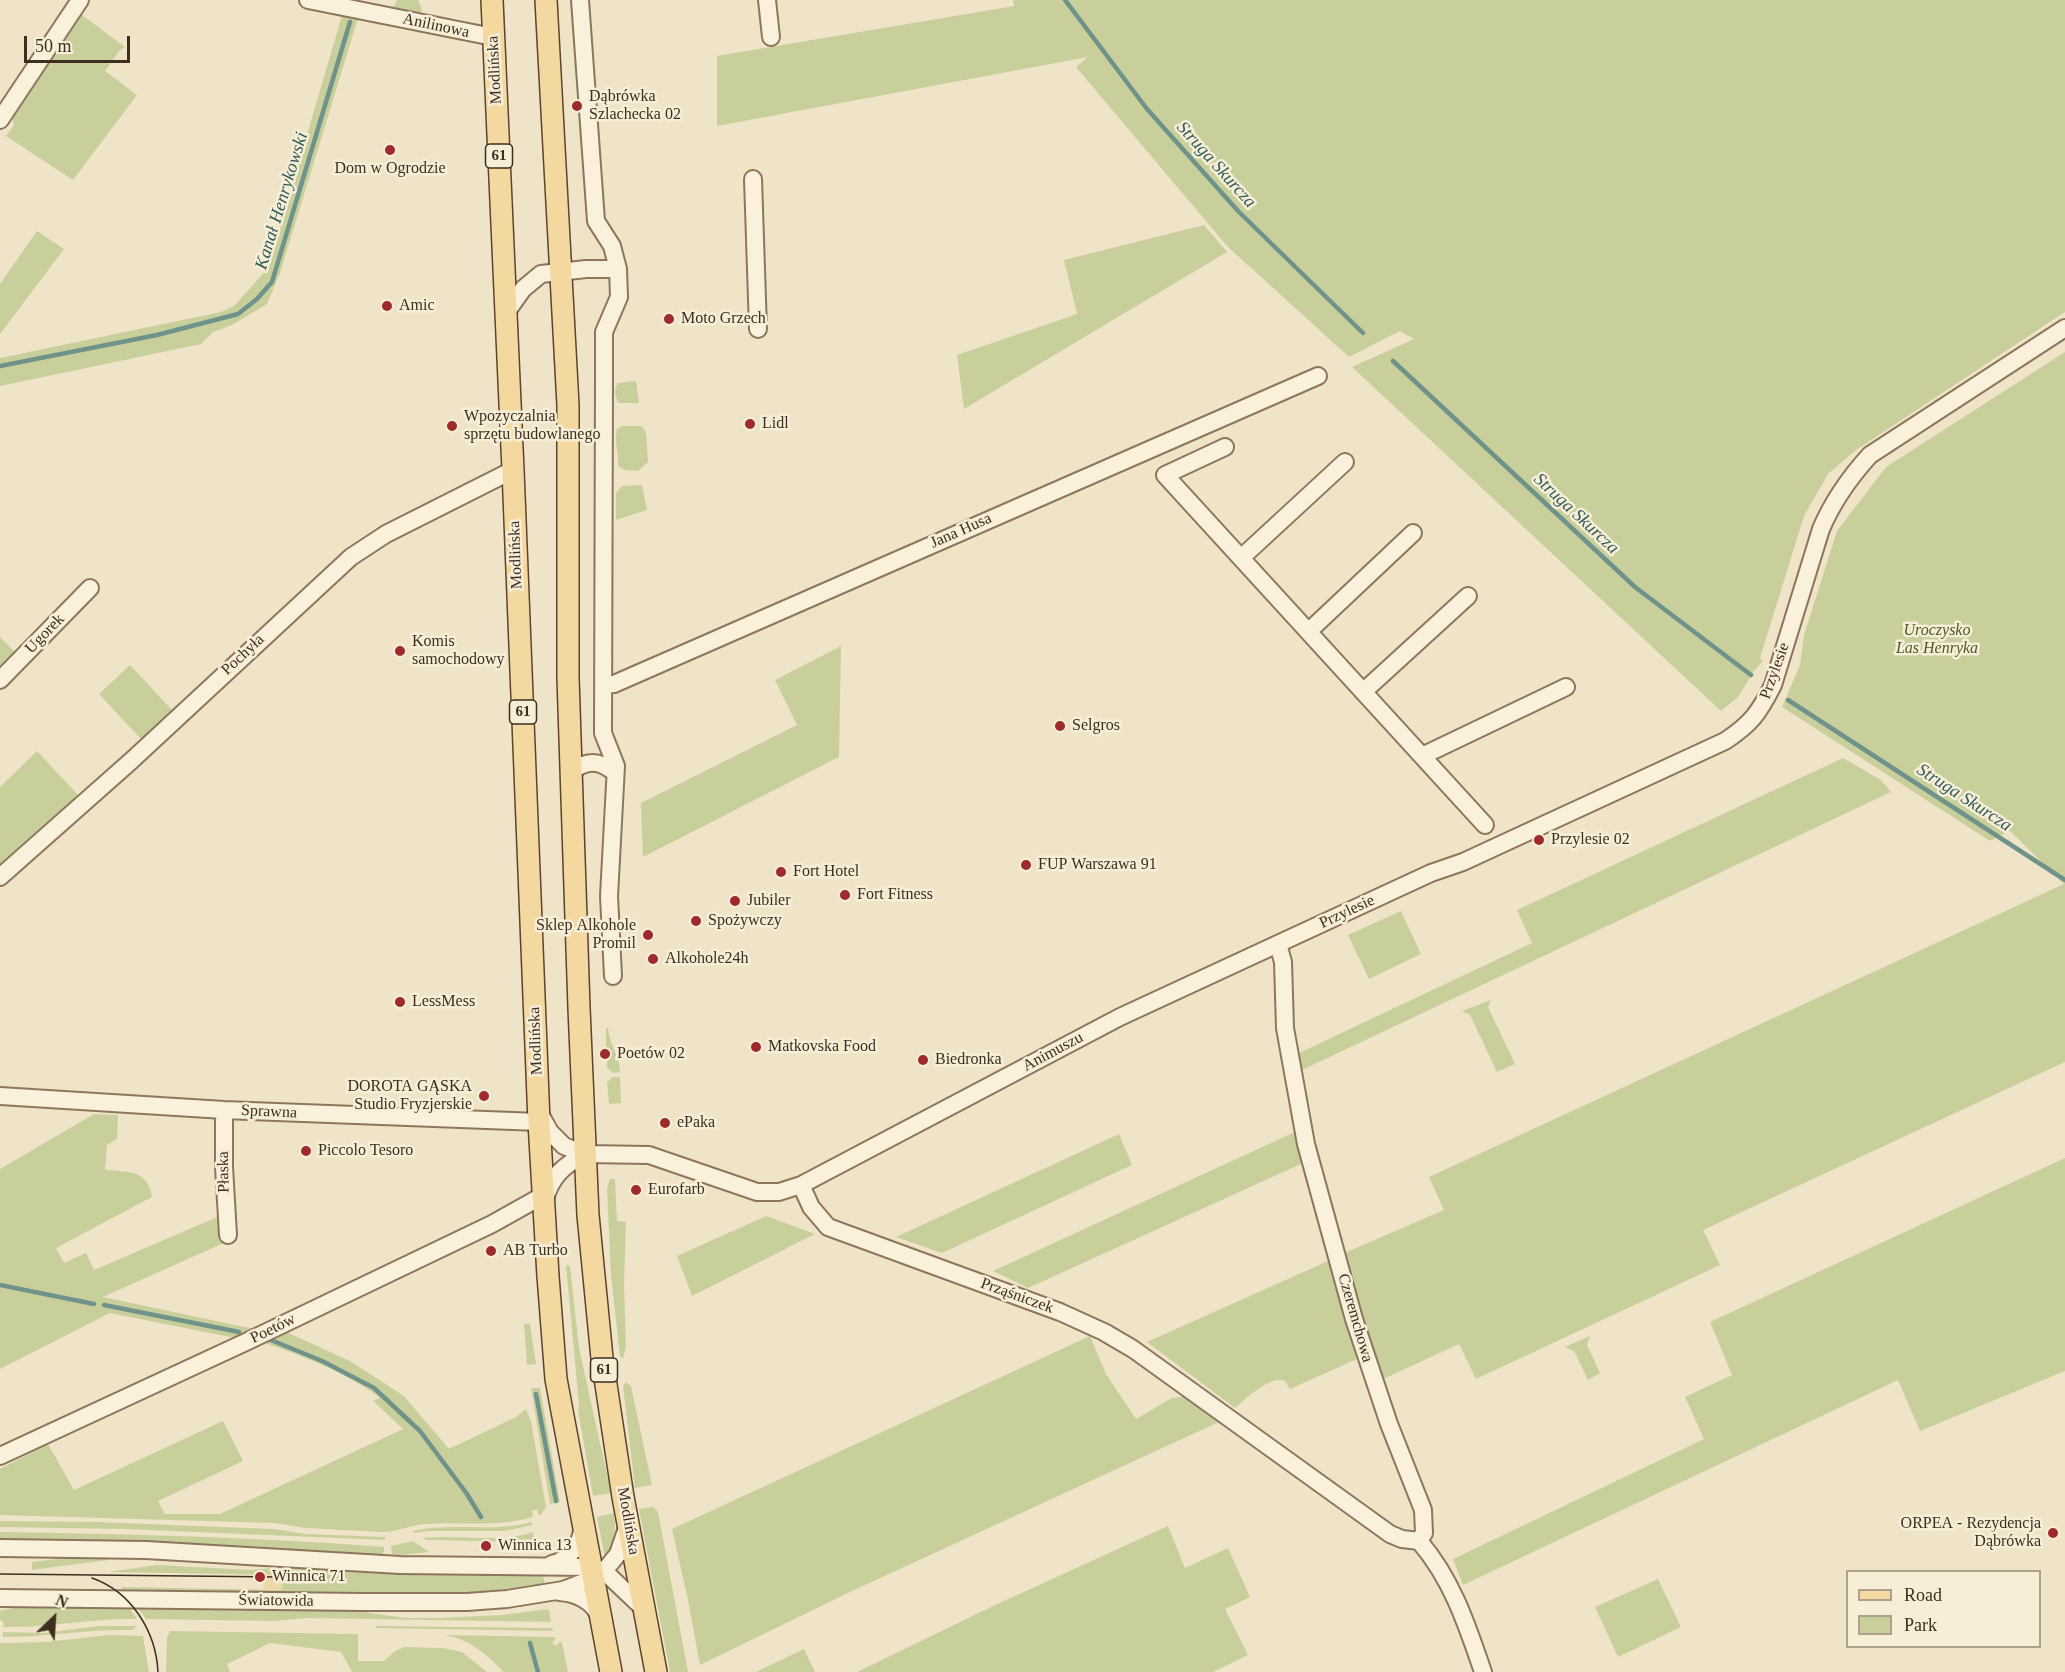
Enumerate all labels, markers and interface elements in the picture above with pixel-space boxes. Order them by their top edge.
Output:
street label: Anilinowa [401,10,471,42]
scale bar [27,24,134,62]
street label: Modlińska [484,35,506,105]
text: 50 m [35,36,72,56]
place label: Dąbrówka Szlachecka 02 [589,87,681,125]
marker: Dąbrówka Szlachecka 02 [570,99,584,113]
water label: Struga Skurcza [1172,117,1260,213]
water label: Kanał Henrykowski [251,130,313,272]
marker: Dom w Ogrodzie [383,143,397,157]
road number: 61 [486,144,512,168]
place label: Dom w Ogrodzie [334,159,446,179]
place label: Amic [399,296,435,316]
marker: Amic [380,299,394,313]
place label: Moto Grzech [681,309,766,329]
marker: Moto Grzech [662,312,676,326]
place label: Wpozyczalnia sprzętu budowlanego [464,407,600,445]
place label: Lidl [762,414,789,434]
marker: Lidl [743,417,757,431]
marker: Wpozyczalnia sprzętu budowlanego [445,419,459,433]
water label: Struga Skurcza [1529,469,1623,559]
street label: Jana Husa [927,509,995,553]
street label: Modlińska [505,520,527,590]
street label: Ugorek [21,610,69,658]
park label: Uroczysko Las Henryka [1896,621,1978,659]
street label: Pochyła [218,630,268,680]
place label: Komis samochodowy [412,632,504,670]
street label: Przylesie [1756,640,1794,702]
marker: Komis samochodowy [393,644,407,658]
road number: 61 [510,700,536,724]
place label: Selgros [1072,716,1120,736]
marker: Selgros [1053,719,1067,733]
water label: Struga Skurcza [1912,759,2016,837]
place label: Przylesie 02 [1551,830,1630,850]
marker: Przylesie 02 [1532,833,1546,847]
place label: FUP Warszawa 91 [1038,855,1157,875]
marker: FUP Warszawa 91 [1019,858,1033,872]
place label: Fort Hotel [793,862,859,882]
marker: Fort Hotel [774,865,788,879]
place label: Fort Fitness [857,885,933,905]
marker: Fort Fitness [838,888,852,902]
place label: Jubiler [747,891,791,911]
street label: Przylesie [1316,891,1378,933]
marker: Jubiler [728,894,742,908]
place label: Spożywczy [708,911,782,931]
marker: Spożywczy [689,914,703,928]
place label: Sklep Alkohole Promil [536,916,636,954]
marker: Sklep Alkohole Promil [641,928,655,942]
place label: Alkohole24h [665,949,749,969]
marker: Alkohole24h [646,952,660,966]
place label: LessMess [412,992,475,1012]
marker: LessMess [393,995,407,1009]
street label: Modlińska [525,1006,547,1076]
street label: Animuszu [1019,1028,1087,1076]
place label: Matkovska Food [768,1037,876,1057]
marker: Matkovska Food [749,1040,763,1054]
place label: Poetów 02 [617,1044,685,1064]
marker: Poetów 02 [598,1047,612,1061]
place label: Biedronka [935,1050,1002,1070]
marker: Biedronka [916,1053,930,1067]
place label: DOROTA GĄSKA Studio Fryzjerskie [348,1077,472,1115]
marker: DOROTA GĄSKA Studio Fryzjerskie [477,1089,491,1103]
street label: Sprawna [241,1101,297,1123]
place label: ePaka [677,1113,715,1133]
marker: ePaka [658,1116,672,1130]
place label: Piccolo Tesoro [318,1141,413,1161]
marker: Piccolo Tesoro [299,1144,313,1158]
street label: Płaska [214,1151,234,1193]
place label: Eurofarb [648,1180,705,1200]
marker: Eurofarb [629,1183,643,1197]
place label: AB Turbo [503,1241,568,1261]
marker: AB Turbo [484,1244,498,1258]
street label: Czeremchowa [1333,1271,1377,1365]
street label: Prząśniczek [978,1274,1056,1318]
street label: Poetów [247,1310,299,1348]
road number: 61 [590,1358,618,1382]
street label: Modlińska [613,1486,643,1556]
place label: ORPEA - Rezydencja Dąbrówka [1901,1514,2041,1552]
marker: ORPEA - Rezydencja Dąbrówka [2046,1526,2060,1540]
place label: Winnica 13 [498,1536,572,1556]
marker: Winnica 13 [479,1539,493,1553]
place label: Winnica 71 [272,1567,346,1587]
marker: Winnica 71 [253,1570,267,1584]
legend [1846,1570,2041,1648]
text: Road [1904,1585,1942,1605]
north arrow [24,1588,84,1648]
text: N [53,1591,71,1611]
street label: Światowida [238,1591,314,1611]
text: Park [1904,1615,1937,1635]

